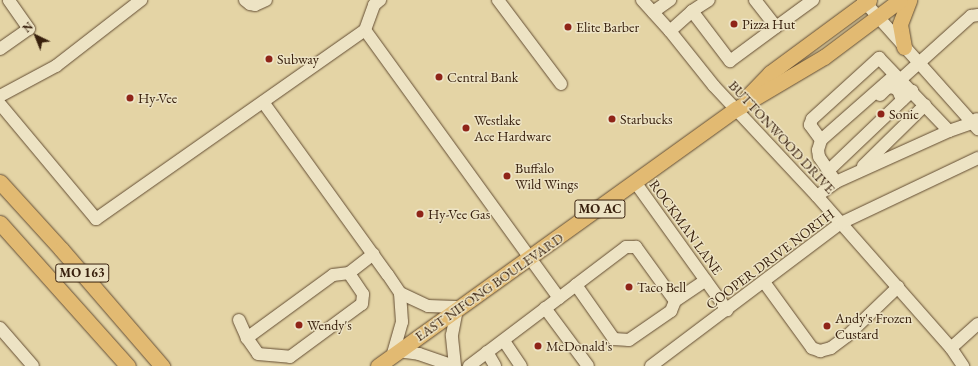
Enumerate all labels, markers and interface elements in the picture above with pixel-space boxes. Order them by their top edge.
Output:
north arrow [16,16,56,56]
place label: Pizza Hut [742,16,795,32]
text: N [20,19,36,35]
place label: Elite Barber [576,19,639,35]
marker: Pizza Hut [729,19,739,29]
marker: Elite Barber [563,22,573,32]
place label: Subway [277,51,319,67]
marker: Subway [264,54,274,64]
place label: Central Bank [447,69,518,85]
marker: Central Bank [434,72,444,82]
street label: BUTTONWOOD DRIVE [725,77,839,197]
place label: Hy-Vee [138,90,177,106]
marker: Hy-Vee [125,93,135,103]
place label: Sonic [889,106,919,122]
marker: Sonic [876,109,886,119]
place label: Starbucks [620,111,673,127]
place label: Westlake Ace Hardware [474,112,551,144]
marker: Starbucks [607,114,617,124]
marker: Westlake Ace Hardware [461,123,471,133]
place label: Buffalo Wild Wings [515,160,578,192]
marker: Buffalo Wild Wings [502,171,512,181]
street label: ROCKMAN LANE [646,176,726,278]
road number: MO AC [574,198,626,220]
street label: COOPER DRIVE NORTH [703,205,837,313]
place label: Hy-Vee Gas [428,206,490,222]
marker: Hy-Vee Gas [415,209,425,219]
street label: EAST NIFONG BOULEVARD [412,229,566,345]
road number: MO 163 [55,262,109,284]
place label: Taco Bell [637,279,686,295]
marker: Taco Bell [624,282,634,292]
place label: Andy's Frozen Custard [835,310,912,342]
place label: Wendy's [307,317,352,333]
marker: Wendy's [294,320,304,330]
marker: Andy's Frozen Custard [822,321,832,331]
place label: McDonald's [546,338,612,354]
marker: McDonald's [533,341,543,351]

